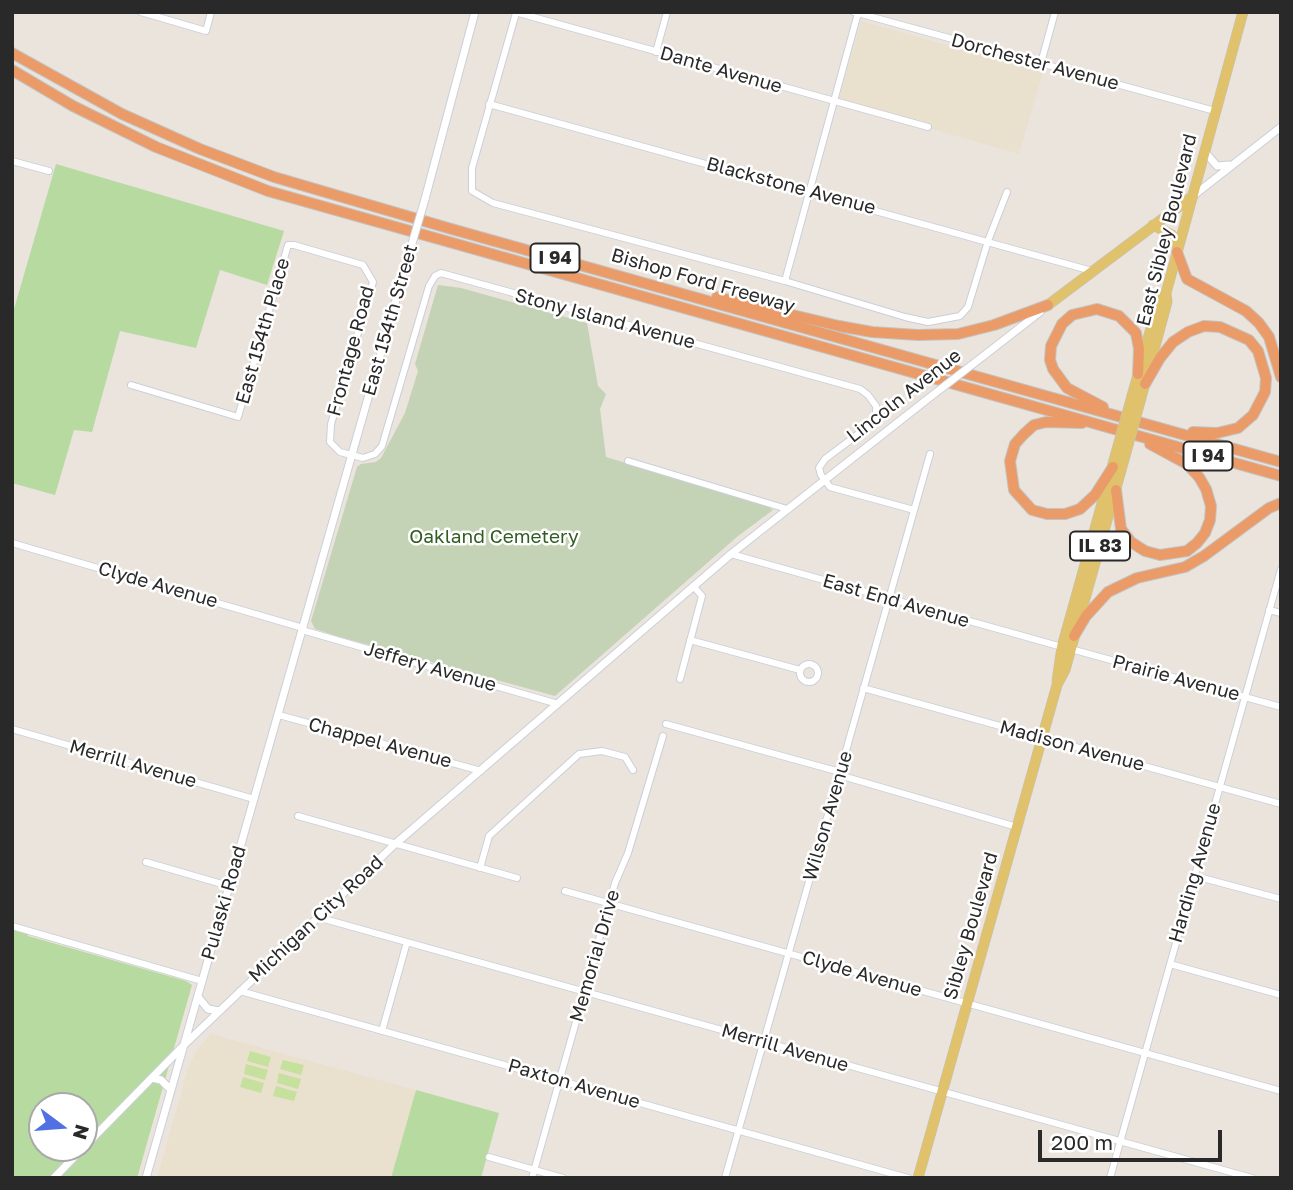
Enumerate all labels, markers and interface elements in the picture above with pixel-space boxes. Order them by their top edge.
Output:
street label: Dorchester Avenue [949,29,1121,95]
street label: Dante Avenue [657,42,785,98]
street label: East Sibley Boulevard [1132,132,1202,328]
street label: Blackstone Avenue [704,152,878,220]
street label: East 154th Street [357,242,423,398]
road number: I 94 [530,244,580,272]
street label: Bishop Ford Freeway [609,244,797,318]
street label: East 154th Place [231,255,295,407]
street label: Frontage Road [323,283,379,419]
street label: Stony Island Avenue [512,284,698,354]
street label: Lincoln Avenue [842,344,966,448]
road number: I 94 [1184,442,1232,470]
park label: Oakland Cemetery [409,526,579,548]
road number: IL 83 [1070,532,1130,560]
street label: Clyde Avenue [96,557,220,613]
street label: East End Avenue [820,569,972,633]
street label: Jeffery Avenue [361,637,499,697]
street label: Prairie Avenue [1110,650,1242,706]
street label: Chappel Avenue [306,713,454,773]
street label: Madison Avenue [997,716,1147,776]
street label: Merrill Avenue [67,735,199,793]
street label: Wilson Avenue [799,748,857,884]
street label: Harding Avenue [1164,800,1226,946]
street label: Pulaski Road [197,843,251,963]
street label: Sibley Boulevard [939,849,1003,1003]
street label: Michigan City Road [244,851,388,987]
street label: Memorial Drive [565,887,625,1025]
street label: Clyde Avenue [800,946,924,1002]
street label: Merrill Avenue [719,1019,851,1077]
street label: Paxton Avenue [505,1054,643,1114]
north arrow [28,1092,98,1162]
scale bar [1041,1116,1225,1160]
text: N [69,1122,95,1142]
text: 200 m [1051,1129,1113,1155]

